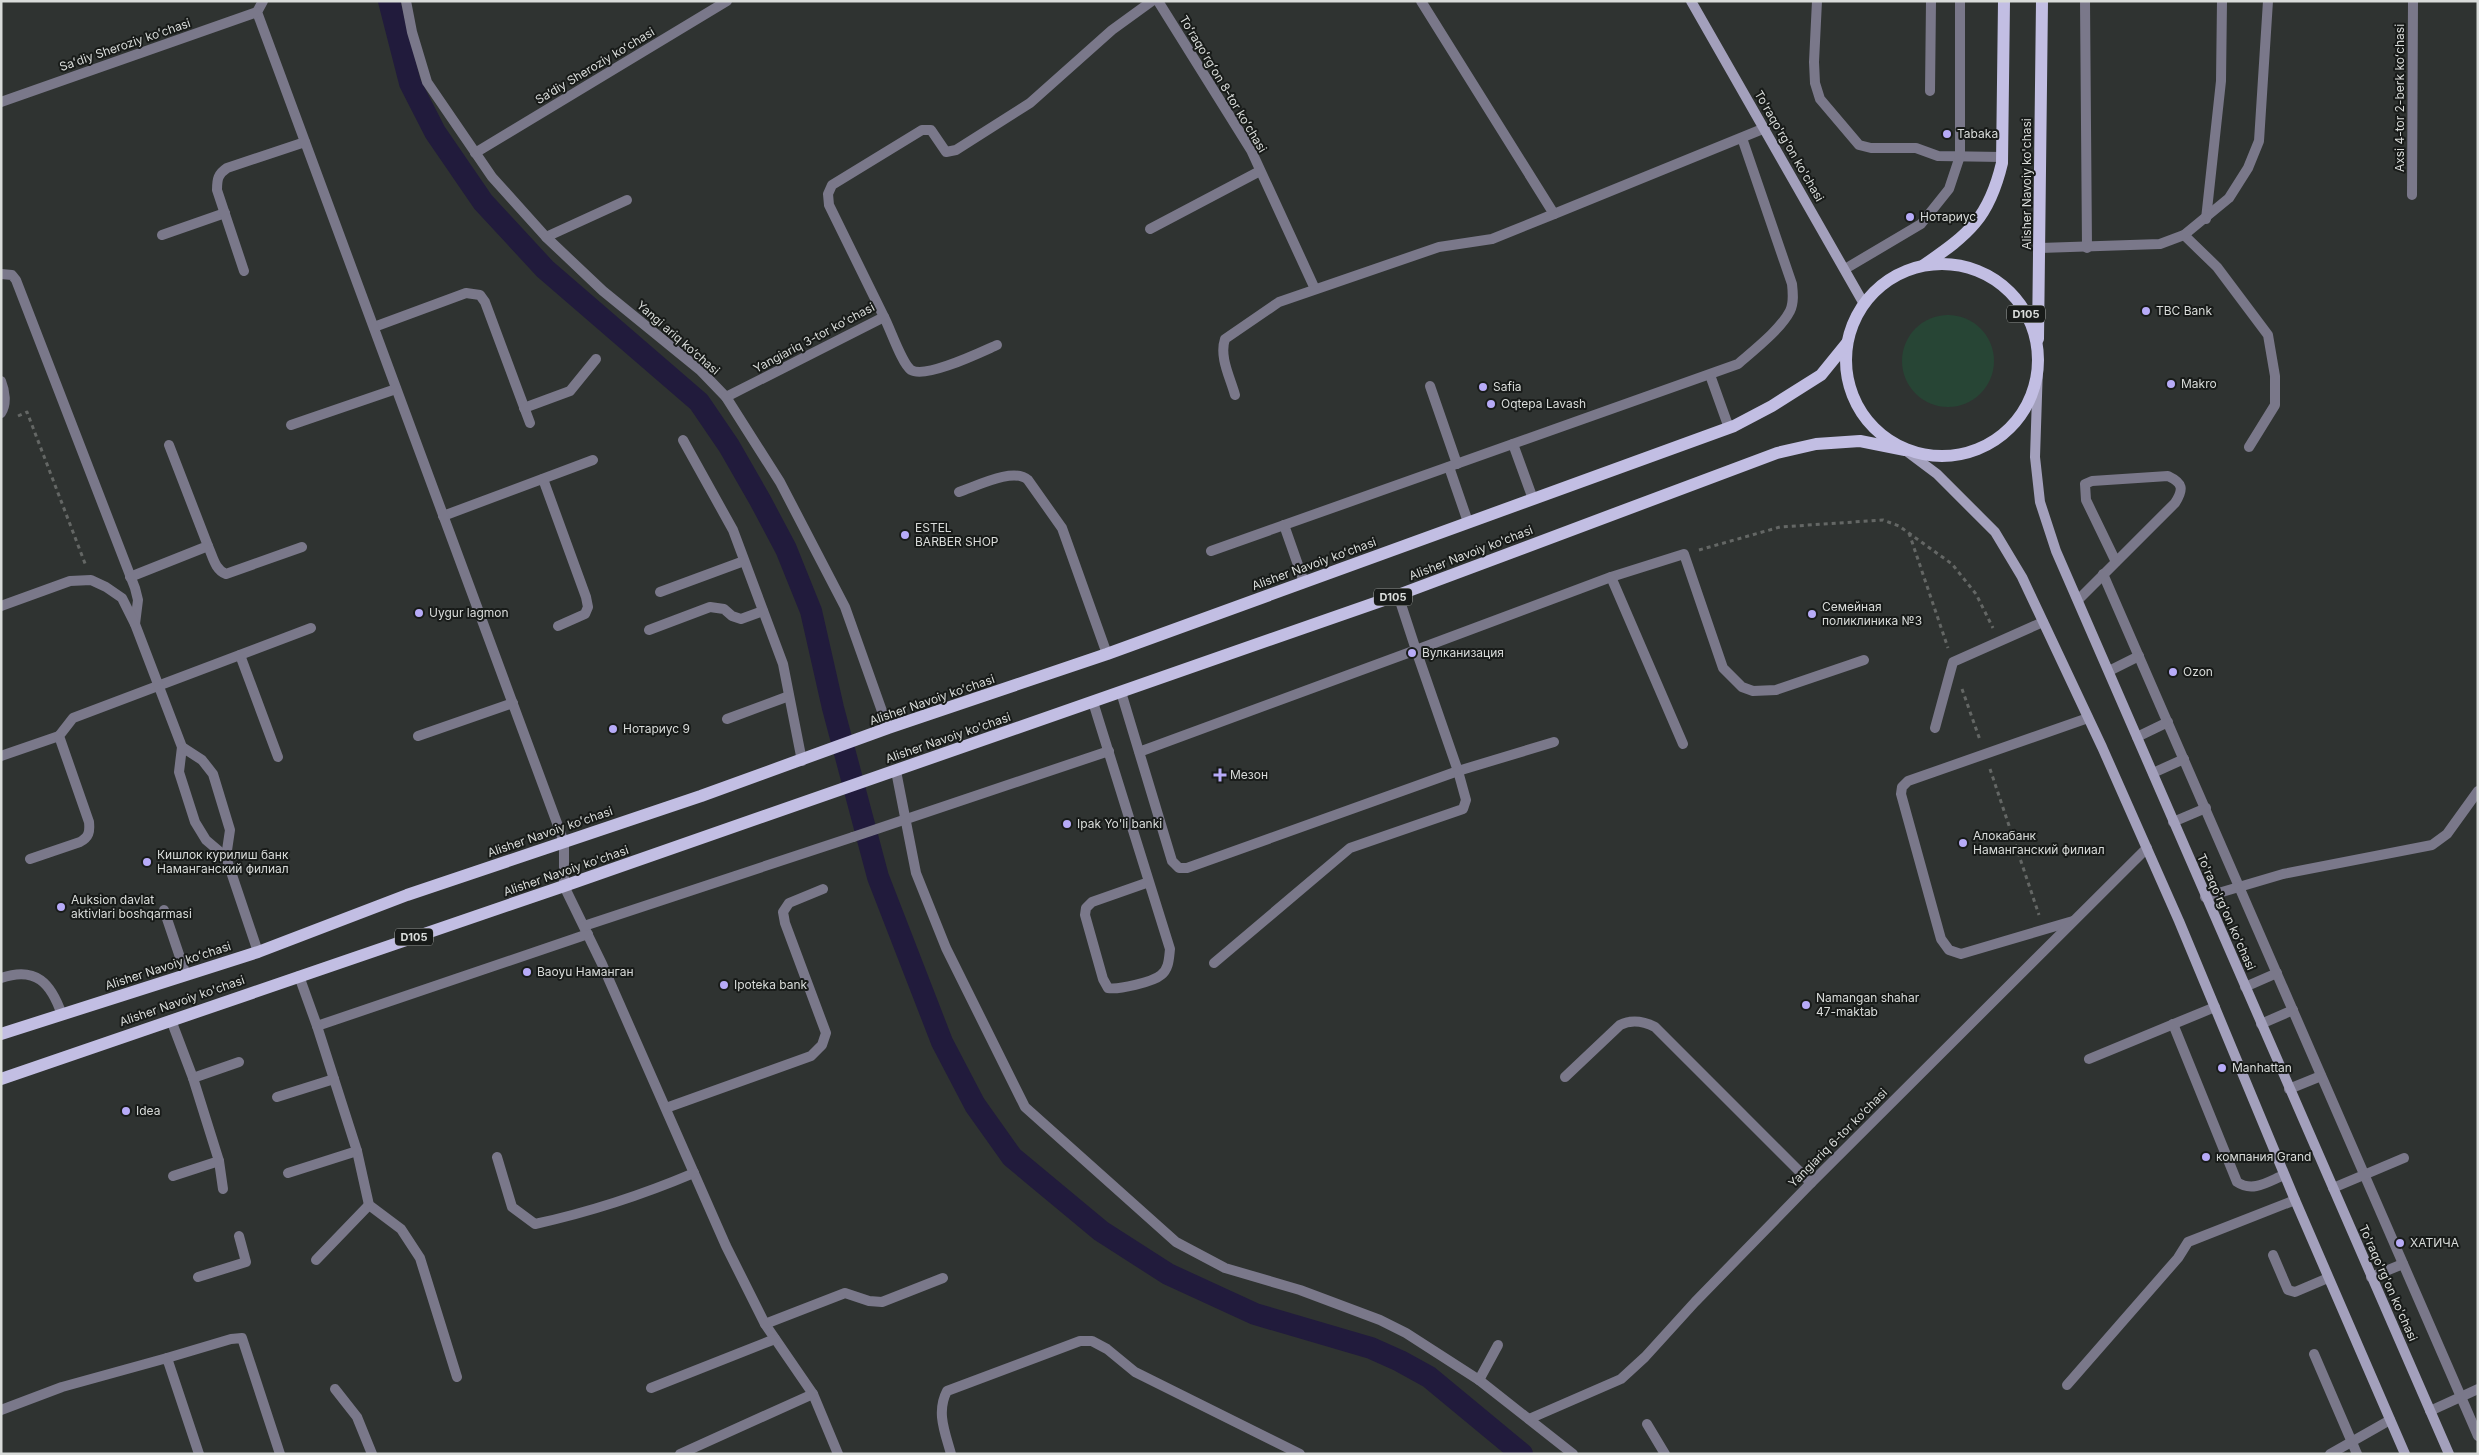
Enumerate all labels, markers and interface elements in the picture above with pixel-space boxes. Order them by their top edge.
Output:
street label: Toʻraqoʻrgʻon 8-tor koʻchasi [1176,12,1270,155]
street label: Saʻdiy Sheroziy koʻchasi [57,15,192,74]
street label: Saʼdiy Sheroziy koʻchasi [532,24,657,107]
street label: Аxsi 4-tor 2-berk koʻchasi [2392,24,2407,172]
street label: To'raqo'rg'on ko'chasi [1751,87,1827,204]
street label: Alisher Navoiy ko'chasi [2019,118,2034,250]
place label: Tabaka [1957,126,1998,141]
marker: Tabaka [1941,128,1953,140]
place label: Нотариус [1920,209,1976,224]
marker: Нотариус [1904,211,1916,223]
street label: Yangi ariq ko‘chasi [634,297,723,378]
street label: Yangiariq 3-tor koʻchasi [751,299,877,376]
place label: TBC Bank [2156,303,2212,318]
marker: TBC Bank [2140,305,2152,317]
road number: D105 [2007,306,2045,322]
place label: Makro [2181,376,2217,391]
marker: Makro [2165,378,2177,390]
place label: Safia [1493,379,1522,394]
marker: Safia [1477,381,1489,393]
place label: Oqtepa Lavash [1501,396,1586,411]
marker: Oqtepa Lavash [1485,398,1497,410]
place label: ESTEL BARBER SHOP [915,520,999,549]
street label: Alisher Navoiy ko'chasi [1407,522,1535,583]
marker: ESTEL BARBER SHOP [899,529,911,541]
street label: Alisher Navoiy koʻchasi [1250,534,1378,593]
road number: D105 [1374,588,1412,606]
place label: Семейная поликлиника №3 [1822,599,1922,628]
place label: Uygur lagmon [429,605,509,620]
marker: Uygur lagmon [413,607,425,619]
marker: Семейная поликлиника №3 [1806,608,1818,620]
place label: Вулканизация [1422,645,1504,660]
marker: Вулканизация [1406,647,1418,659]
place label: Ozon [2183,664,2213,679]
marker: Ozon [2167,666,2179,678]
street label: Alisher Navoiy koʻchasi [867,671,996,728]
street label: Alisher Navoiy ko'chasi [883,709,1013,766]
place label: Нотариус 9 [623,721,690,736]
marker: Нотариус 9 [607,723,619,735]
place label: Мезон [1230,767,1268,782]
marker: Мезон [1214,769,1226,781]
street label: Alisher Navoiy koʻchasi [485,803,614,860]
place label: Ipak Yo'li banki [1077,816,1162,831]
marker: Ipak Yo'li banki [1061,818,1073,830]
place label: Алокабанк Наманганский филиал [1973,828,2105,857]
marker: Алокабанк Наманганский филиал [1957,837,1969,849]
street label: Alisher Navoiy ko'chasi [501,842,631,899]
place label: Кишлок курилиш банк Наманганский филиал [157,847,289,876]
street label: To'raqo'rg'on ko'chasi [2194,851,2259,973]
marker: Кишлок курилиш банк Наманганский филиал [141,856,153,868]
place label: Auksion davlat aktivlari boshqarmasi [71,892,192,921]
marker: Auksion davlat aktivlari boshqarmasi [55,901,67,913]
road number: D105 [395,929,433,946]
street label: Alisher Navoiy koʻchasi [103,938,233,993]
place label: Baoyu Наманган [537,964,634,979]
marker: Baoyu Наманган [521,966,533,978]
street label: Alisher Navoiy ko'chasi [117,972,247,1029]
place label: Ipoteka bank [734,977,808,992]
marker: Ipoteka bank [718,979,730,991]
place label: Namangan shahar 47-maktab [1816,990,1920,1019]
marker: Namangan shahar 47-maktab [1800,999,1812,1011]
place label: Manhattan [2232,1060,2292,1075]
marker: Manhattan [2216,1062,2228,1074]
street label: Yangiаriq 6-tor koʼchasi [1785,1085,1890,1190]
place label: Idea [136,1103,160,1118]
marker: Idea [120,1105,132,1117]
place label: компания Grand [2216,1149,2311,1164]
marker: компания Grand [2200,1151,2212,1163]
street label: To'raqo'rg'on ko'chasi [2356,1222,2421,1344]
place label: ХАТИЧА [2410,1235,2459,1250]
marker: ХАТИЧА [2394,1237,2406,1249]

